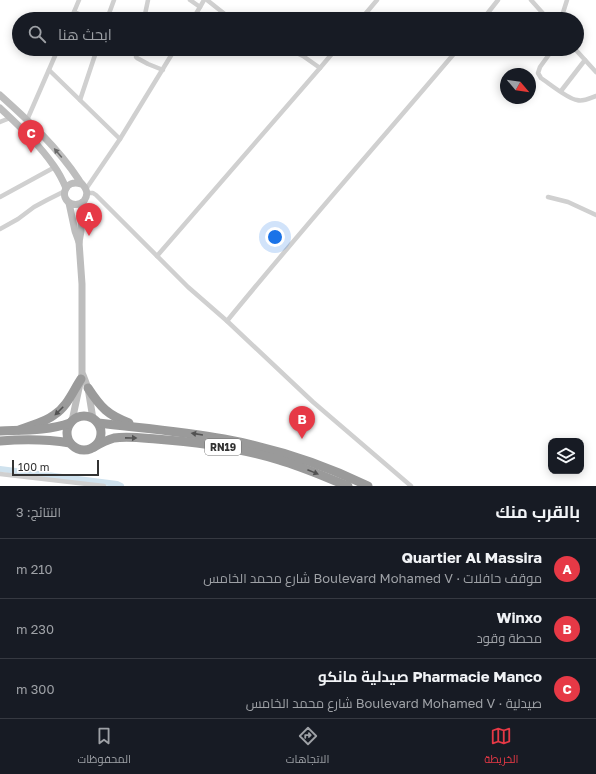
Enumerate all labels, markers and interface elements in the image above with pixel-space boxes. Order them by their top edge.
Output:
search box [12,12,584,56]
icon: search [26,23,48,45]
text: ابحث هنا [58,25,112,43]
north arrow [500,68,536,104]
pin: C [18,120,44,153]
one-way arrow [54,147,62,158]
pin: A [76,203,102,236]
your location [265,227,285,247]
one-way arrow [54,406,64,416]
pin: B [289,406,315,439]
one-way arrow [191,431,203,437]
one-way arrow [125,434,137,441]
map controls [548,438,584,474]
button: layers [548,438,584,474]
road number: RN19 [205,439,241,455]
scale bar [12,458,99,477]
text: 100 m [18,460,49,473]
one-way arrow [308,469,319,475]
text: بالقرب منك [496,501,580,522]
text: النتائج: 3 [16,504,61,520]
text: Quartier Al Massira [402,548,542,566]
text: 210 m [16,561,53,577]
text: A [562,561,572,577]
text: موقف حافلات · Boulevard Mohamed V شارع محمد الخامس [203,570,542,586]
text: Winxo [496,608,542,626]
text: 230 m [16,621,54,637]
text: B [562,621,572,637]
text: محطة وقود [477,630,542,646]
text: Pharmacie Manco صيدلية مانكو [318,667,542,685]
text: 300 m [16,681,55,697]
text: C [562,681,572,697]
text: صيدلية · Boulevard Mohamed V شارع محمد الخامس [246,695,542,711]
tab: المحفوظات [77,725,131,769]
tab: الاتجاهات [286,725,329,769]
tab: الخريطة [484,725,519,769]

